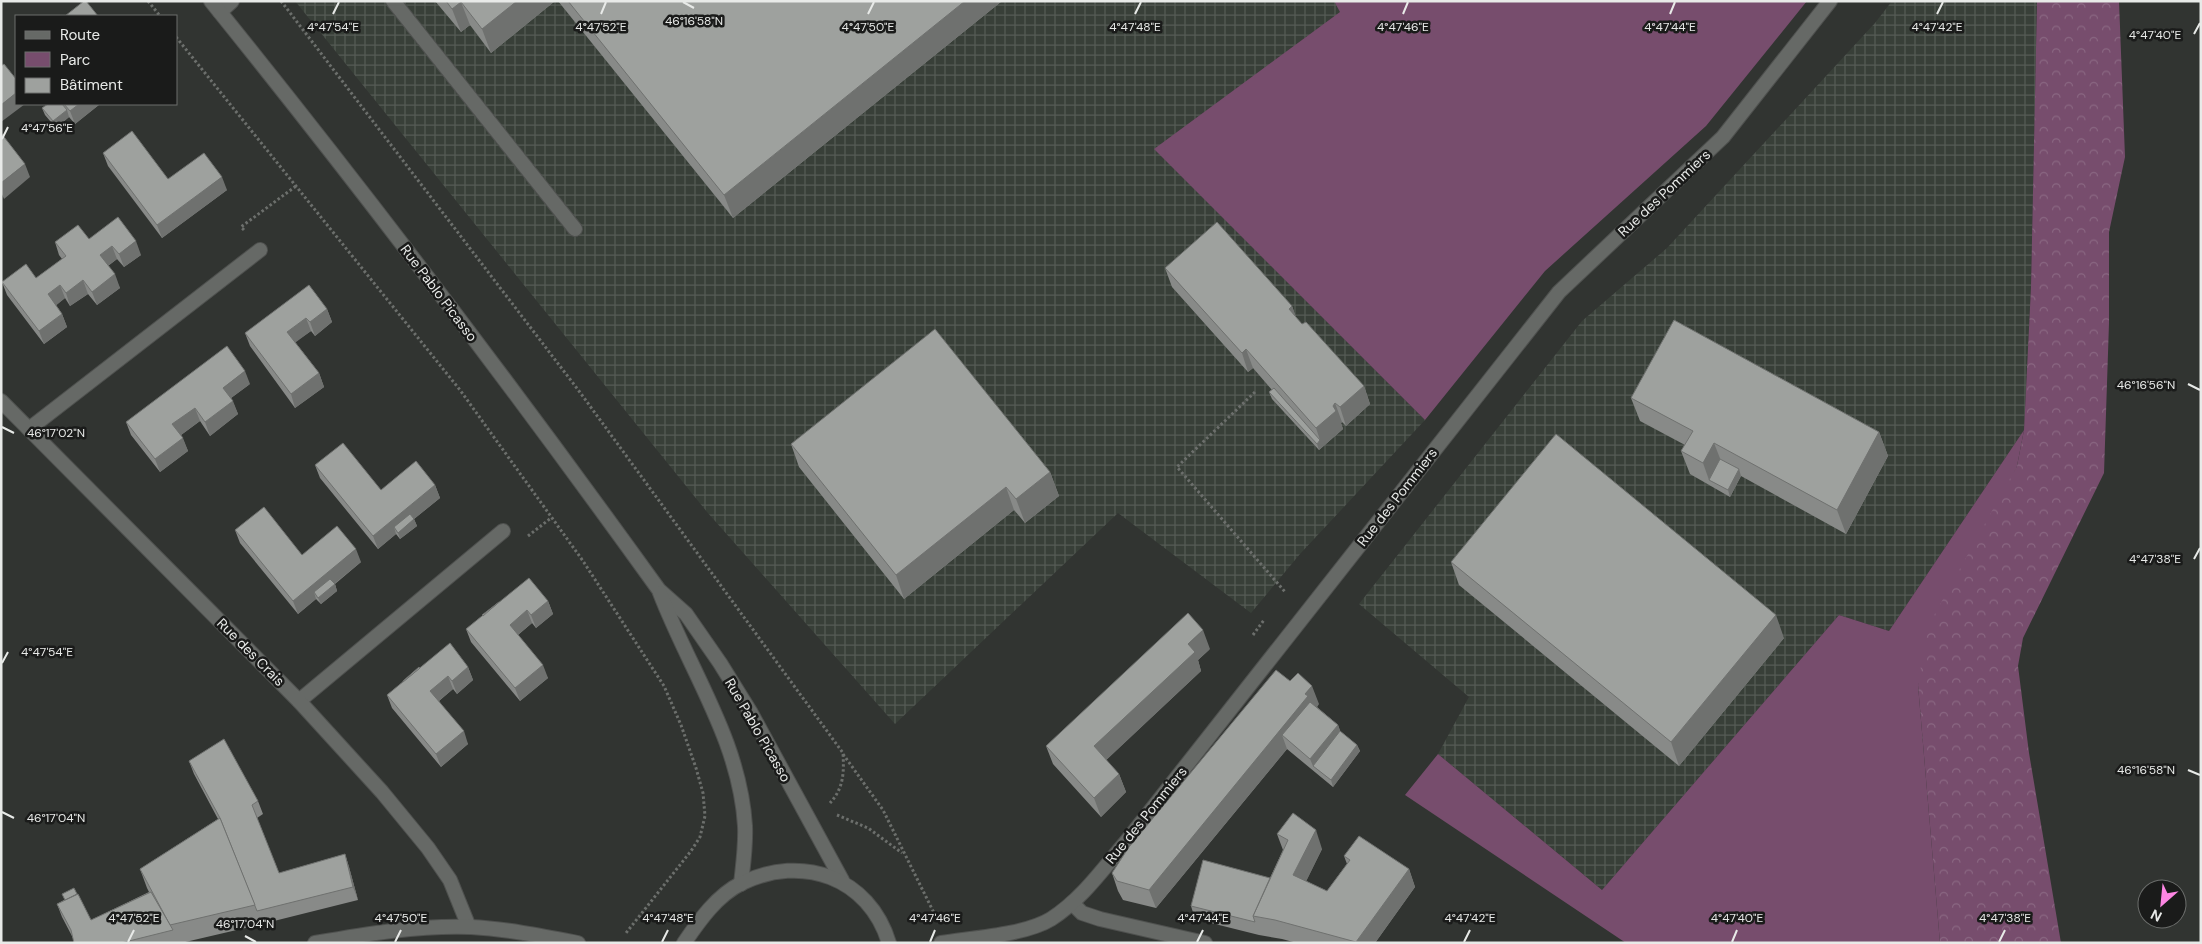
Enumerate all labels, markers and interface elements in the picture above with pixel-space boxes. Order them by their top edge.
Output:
text: 46°16'58"N [665,13,723,29]
legend [15,15,178,105]
text: 4°47'54"E [307,19,359,35]
text: 4°47'52"E [575,19,627,35]
text: 4°47'50"E [842,19,895,35]
text: 4°47'48"E [1109,19,1161,35]
text: 4°47'46"E [1377,19,1429,35]
text: 4°47'44"E [1644,19,1696,35]
text: 4°47'42"E [1911,19,1963,35]
text: Route [60,25,100,45]
text: 4°47'40"E [2129,27,2181,43]
text: Parc [60,50,90,70]
text: Bâtiment [60,75,123,95]
text: 4°47'56"E [21,120,73,136]
street label: Rue des Pommiers [1614,146,1714,240]
street label: Rue Pablo Picasso [397,241,481,345]
text: 46°16'56"N [2117,377,2175,393]
text: 46°17'02"N [27,425,85,441]
street label: Rue des Pommiers [1353,444,1441,550]
text: 4°47'38"E [2129,551,2181,567]
street label: Rue des Crais [213,614,289,690]
text: 4°47'54"E [21,644,73,660]
street label: Rue Pablo Picasso [721,675,795,785]
text: 46°16'58"N [2117,762,2175,778]
street label: Rue des Pommiers [1101,763,1191,867]
text: 46°17'04"N [27,810,85,826]
north arrow [2137,879,2187,929]
text: N [2147,905,2165,926]
text: 4°47'52"E [108,910,160,926]
text: 4°47'50"E [375,910,428,926]
text: 4°47'48"E [642,910,694,926]
text: 4°47'46"E [909,910,961,926]
text: 4°47'44"E [1177,910,1229,926]
text: 4°47'42"E [1444,910,1496,926]
text: 4°47'40"E [1711,910,1763,926]
text: 4°47'38"E [1979,910,2031,926]
text: 46°17'04"N [216,916,274,932]

